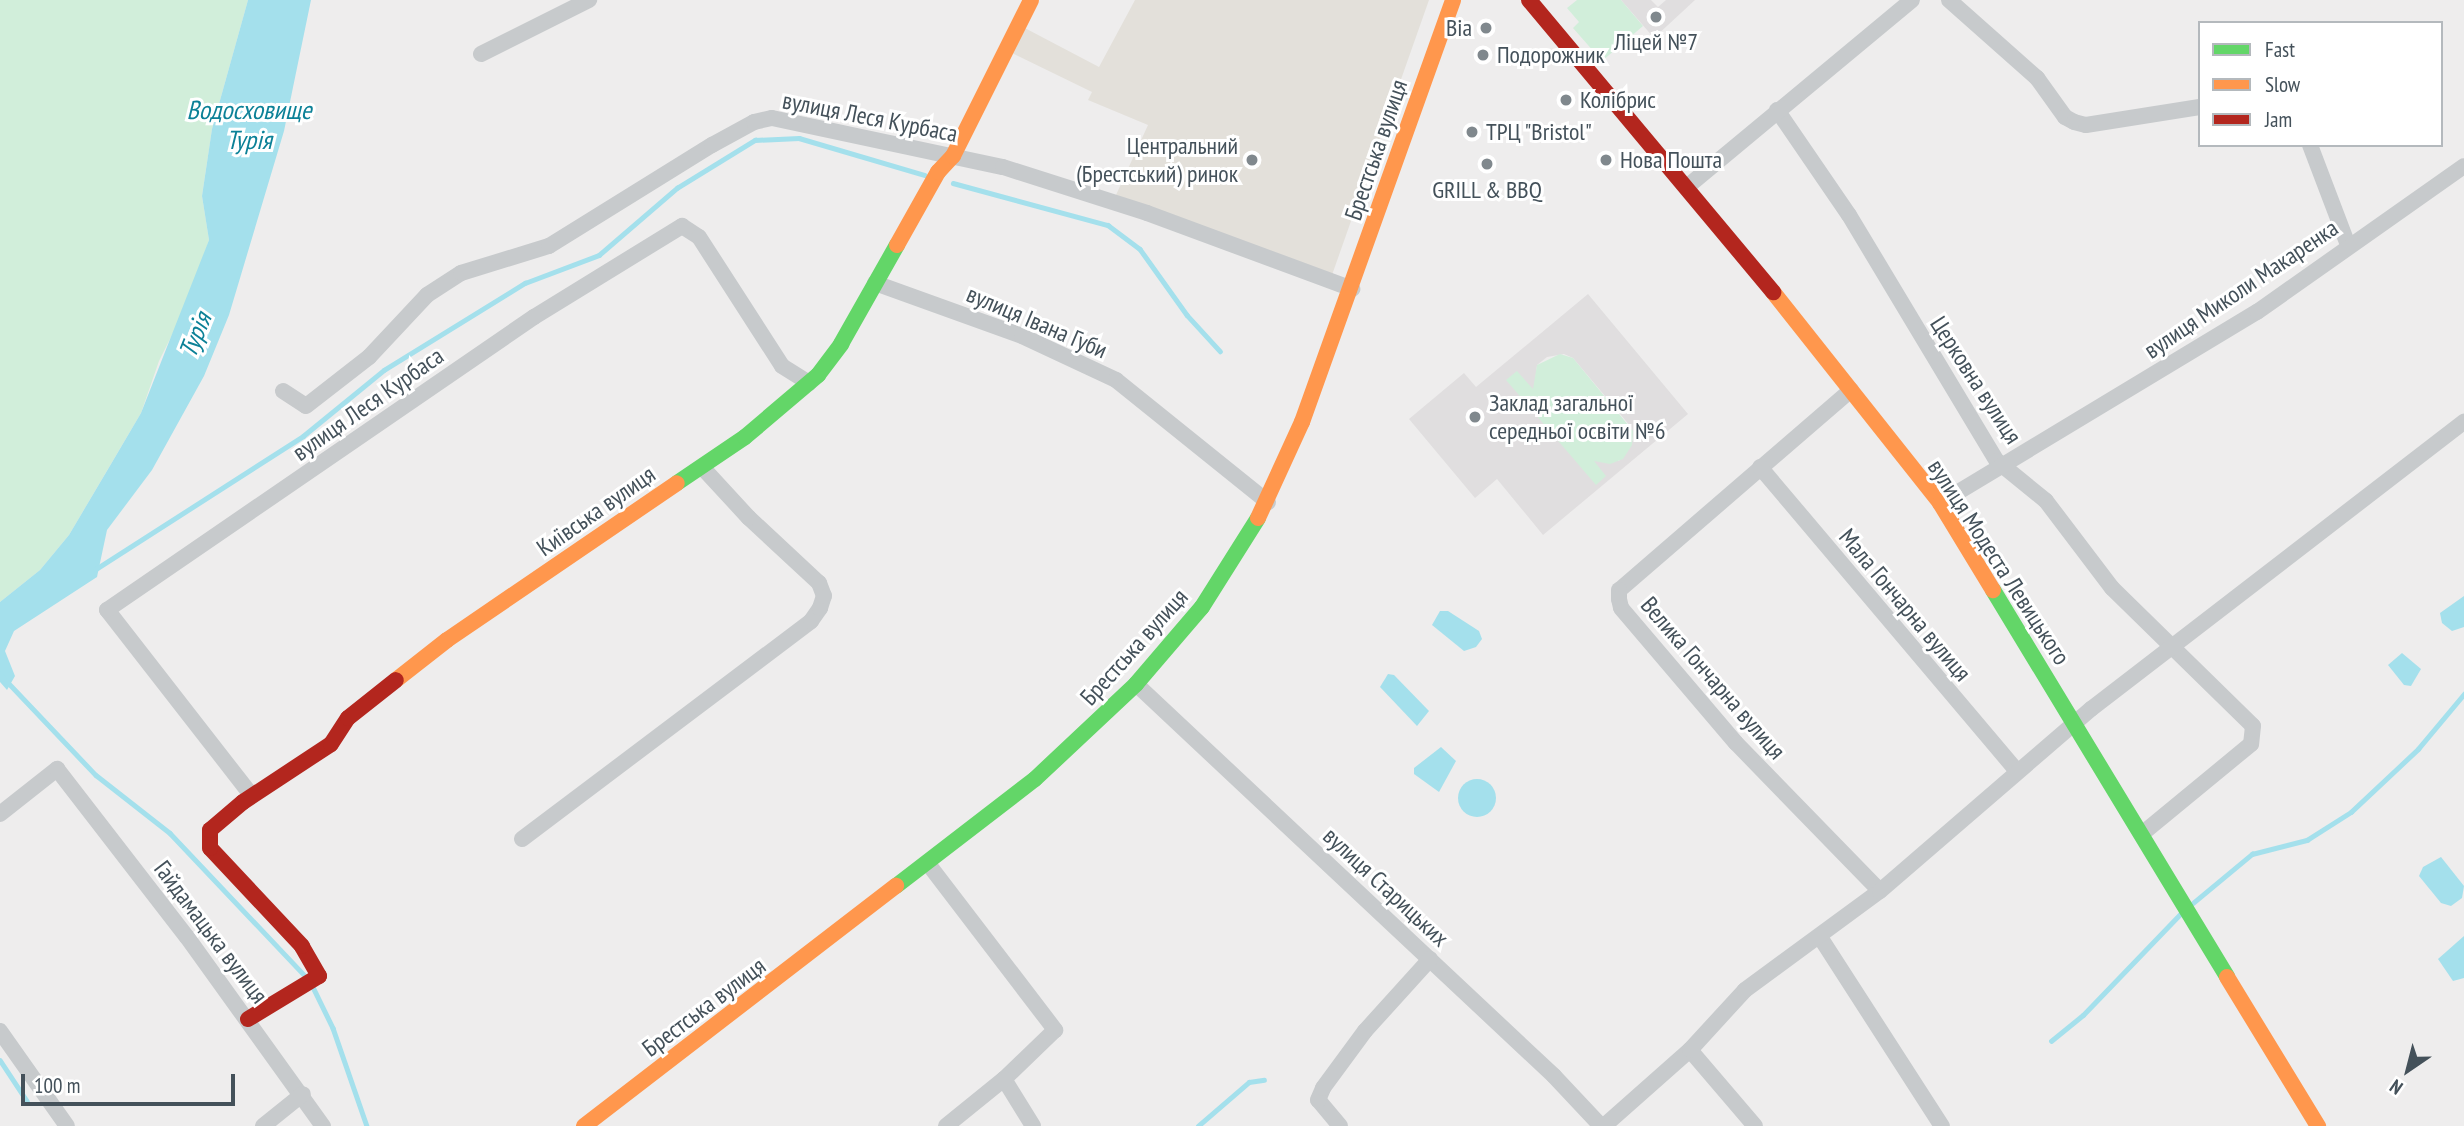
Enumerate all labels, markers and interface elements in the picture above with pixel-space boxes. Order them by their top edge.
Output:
marker: Ліцей №7 [1648,9,1664,25]
place label: Віа [1446,14,1472,42]
marker: Віа [1478,20,1494,36]
legend [2198,21,2443,147]
place label: Ліцей №7 [1614,28,1698,56]
text: Fast [2265,36,2295,63]
place label: Подорожник [1497,41,1605,69]
marker: Подорожник [1475,47,1491,63]
text: Slow [2265,71,2300,98]
street label: Брестська вулиця [1339,76,1413,224]
street label: вулиця Леся Курбаса [780,86,960,148]
place label: Колібрис [1580,86,1656,114]
marker: Колібрис [1558,92,1574,108]
water label: Водосховище Турія [186,94,312,156]
text: Jam [2265,106,2292,133]
place label: ТРЦ "Bristol" [1486,118,1593,146]
marker: ТРЦ "Bristol" [1464,124,1480,140]
place label: Центральний (Брестський) ринок [1076,132,1238,188]
place label: Нова Пошта [1620,146,1722,174]
marker: Центральний (Брестський) ринок [1244,152,1260,168]
marker: Нова Пошта [1598,152,1614,168]
marker: GRILL & BBQ [1479,156,1495,172]
place label: GRILL & BBQ [1432,176,1542,204]
street label: вулиця Миколи Макаренка [2139,213,2343,365]
street label: вулиця Івана Губи [962,279,1112,365]
water label: Турія [172,308,218,362]
street label: Церковна вулиця [1924,311,2028,449]
street label: вулиця Леся Курбаса [287,341,449,467]
place label: Заклад загальної середньої освіти №6 [1489,389,1666,445]
marker: Заклад загальної середньої освіти №6 [1467,409,1483,425]
street label: вулиця Модеста Левицького [1922,454,2076,670]
street label: Київська вулиця [531,460,661,562]
street label: Мала Гончарна вулиця [1833,523,1977,687]
street label: Брестська вулиця [1074,583,1194,711]
street label: Велика Гончарна вулиця [1635,591,1791,765]
street label: вулиця Старицьких [1317,822,1455,952]
street label: Гайдамацька вулиця [148,855,274,1009]
street label: Брестська вулиця [637,951,771,1063]
north arrow [2373,1035,2443,1105]
scale bar [24,1060,238,1104]
text: 100 m [34,1072,80,1099]
text: N [2385,1074,2407,1100]

